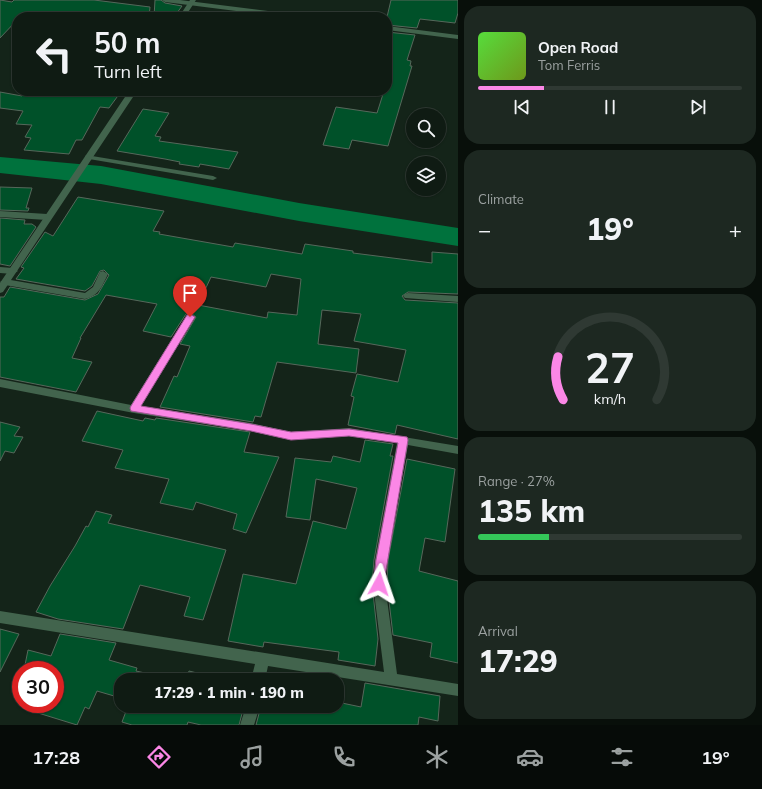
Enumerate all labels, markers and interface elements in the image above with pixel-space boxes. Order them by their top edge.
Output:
text: 50 m [94,25,160,60]
icon: left [28,28,80,80]
text: Open Road [538,38,618,57]
text: Tom Ferris [538,57,600,73]
text: Turn left [94,60,162,83]
icon: previous [511,96,533,118]
icon: pause [599,96,621,118]
icon: next [687,96,709,118]
map controls [406,108,446,196]
button: search [406,108,446,148]
button: layers [406,156,446,196]
text: Climate [478,191,524,207]
text: 19° [586,210,634,248]
text: − [478,216,491,244]
text: + [729,216,742,244]
pin [173,276,207,317]
icon: arrive [179,282,201,304]
text: 27 [585,341,635,393]
text: km/h [594,390,626,408]
text: Range · 27% [478,473,555,489]
text: 135 km [478,492,585,530]
position arrow [358,563,400,605]
text: Arrival [478,623,518,639]
text: 17:29 [478,642,558,680]
speed limit sign: 30 [12,661,64,713]
text: 17:29 · 1 min · 190 m [154,683,304,702]
icon: directions [145,743,173,771]
icon: music [238,743,266,771]
icon: phone [330,743,358,771]
icon: climate [423,743,451,771]
icon: car [516,743,544,771]
icon: filters [608,743,636,771]
text: 17:28 [32,746,80,769]
text: 19° [701,746,730,769]

